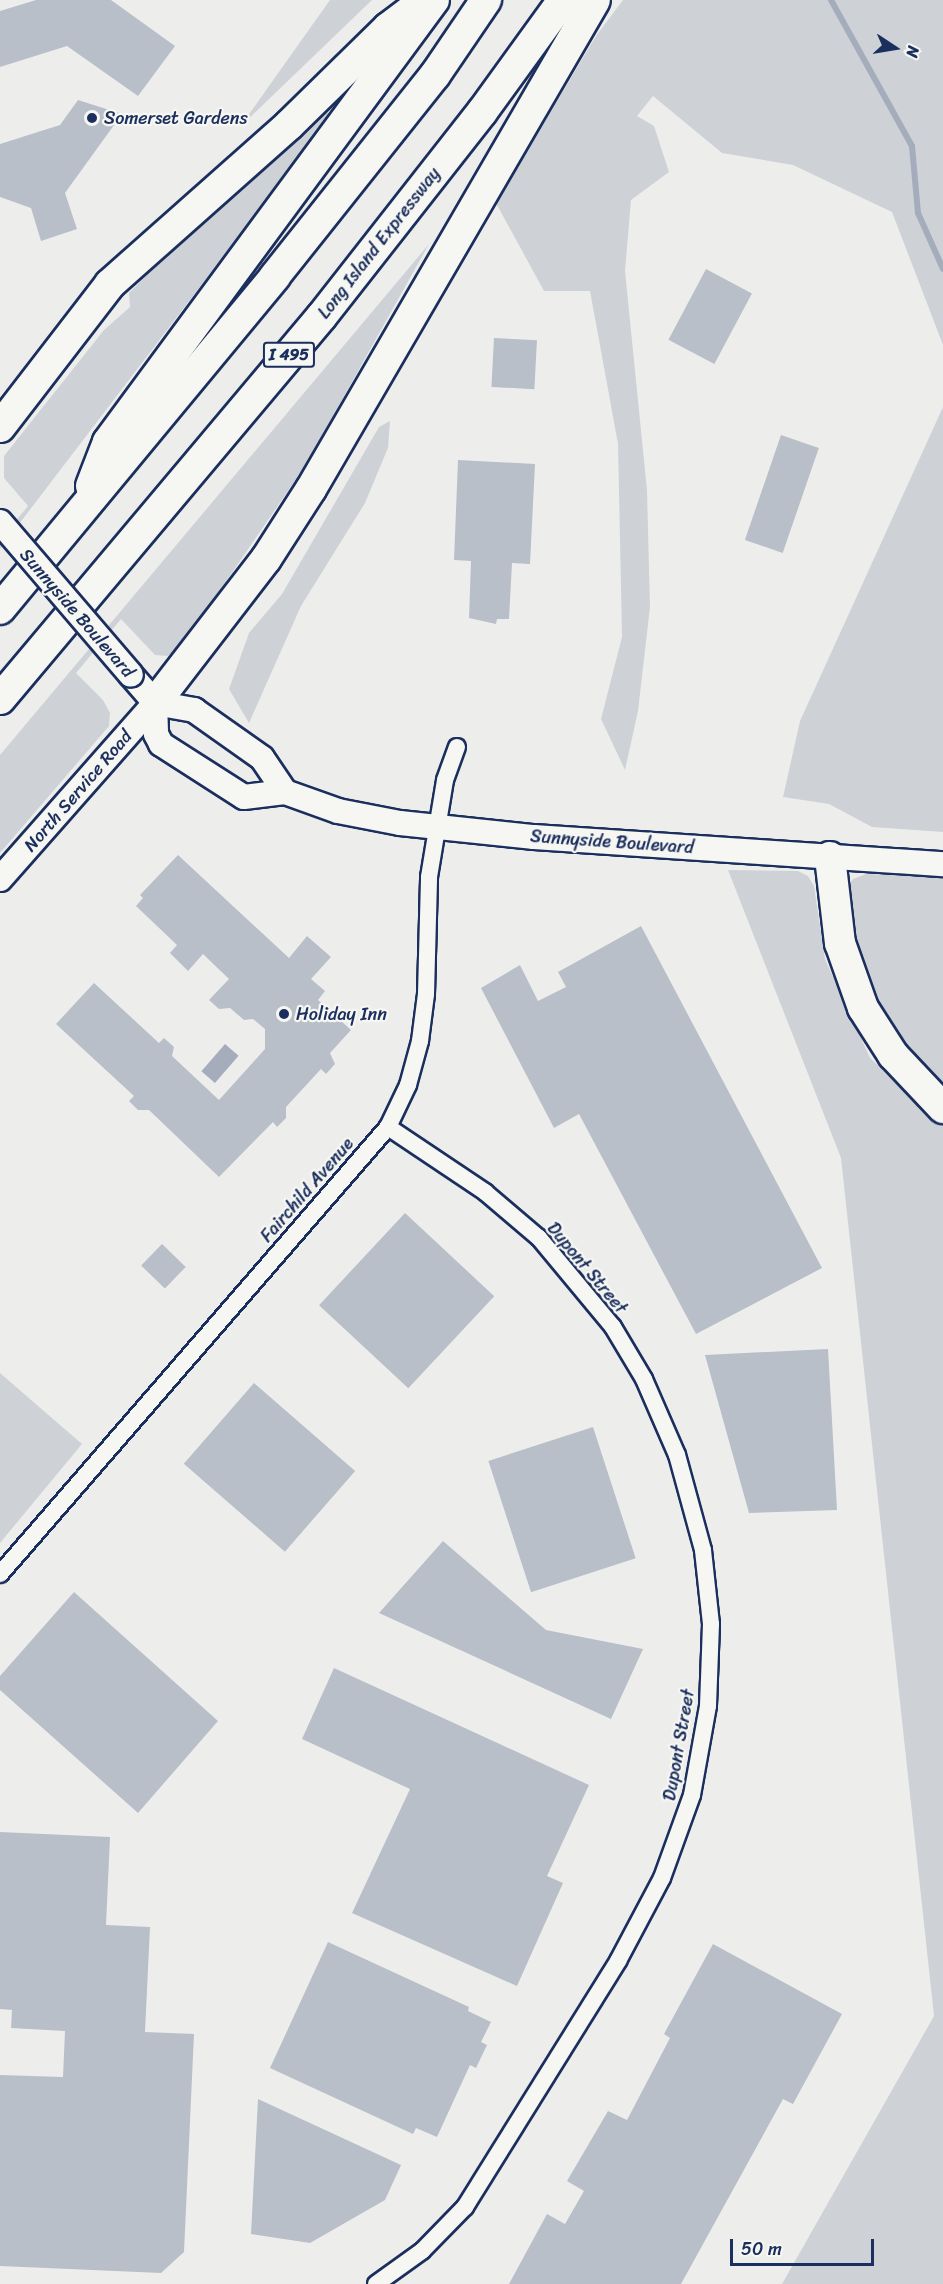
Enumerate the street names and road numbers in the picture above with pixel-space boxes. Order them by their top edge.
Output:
street label: Long Island Expressway [313,163,445,323]
road number: I 495 [262,342,316,368]
street label: Sunnyside Boulevard [15,544,139,682]
street label: North Service Road [20,726,136,856]
street label: Sunnyside Boulevard [530,826,694,858]
street label: Fairchild Avenue [256,1133,358,1247]
street label: Dupont Street [542,1218,632,1318]
street label: Dupont Street [659,1687,699,1803]

